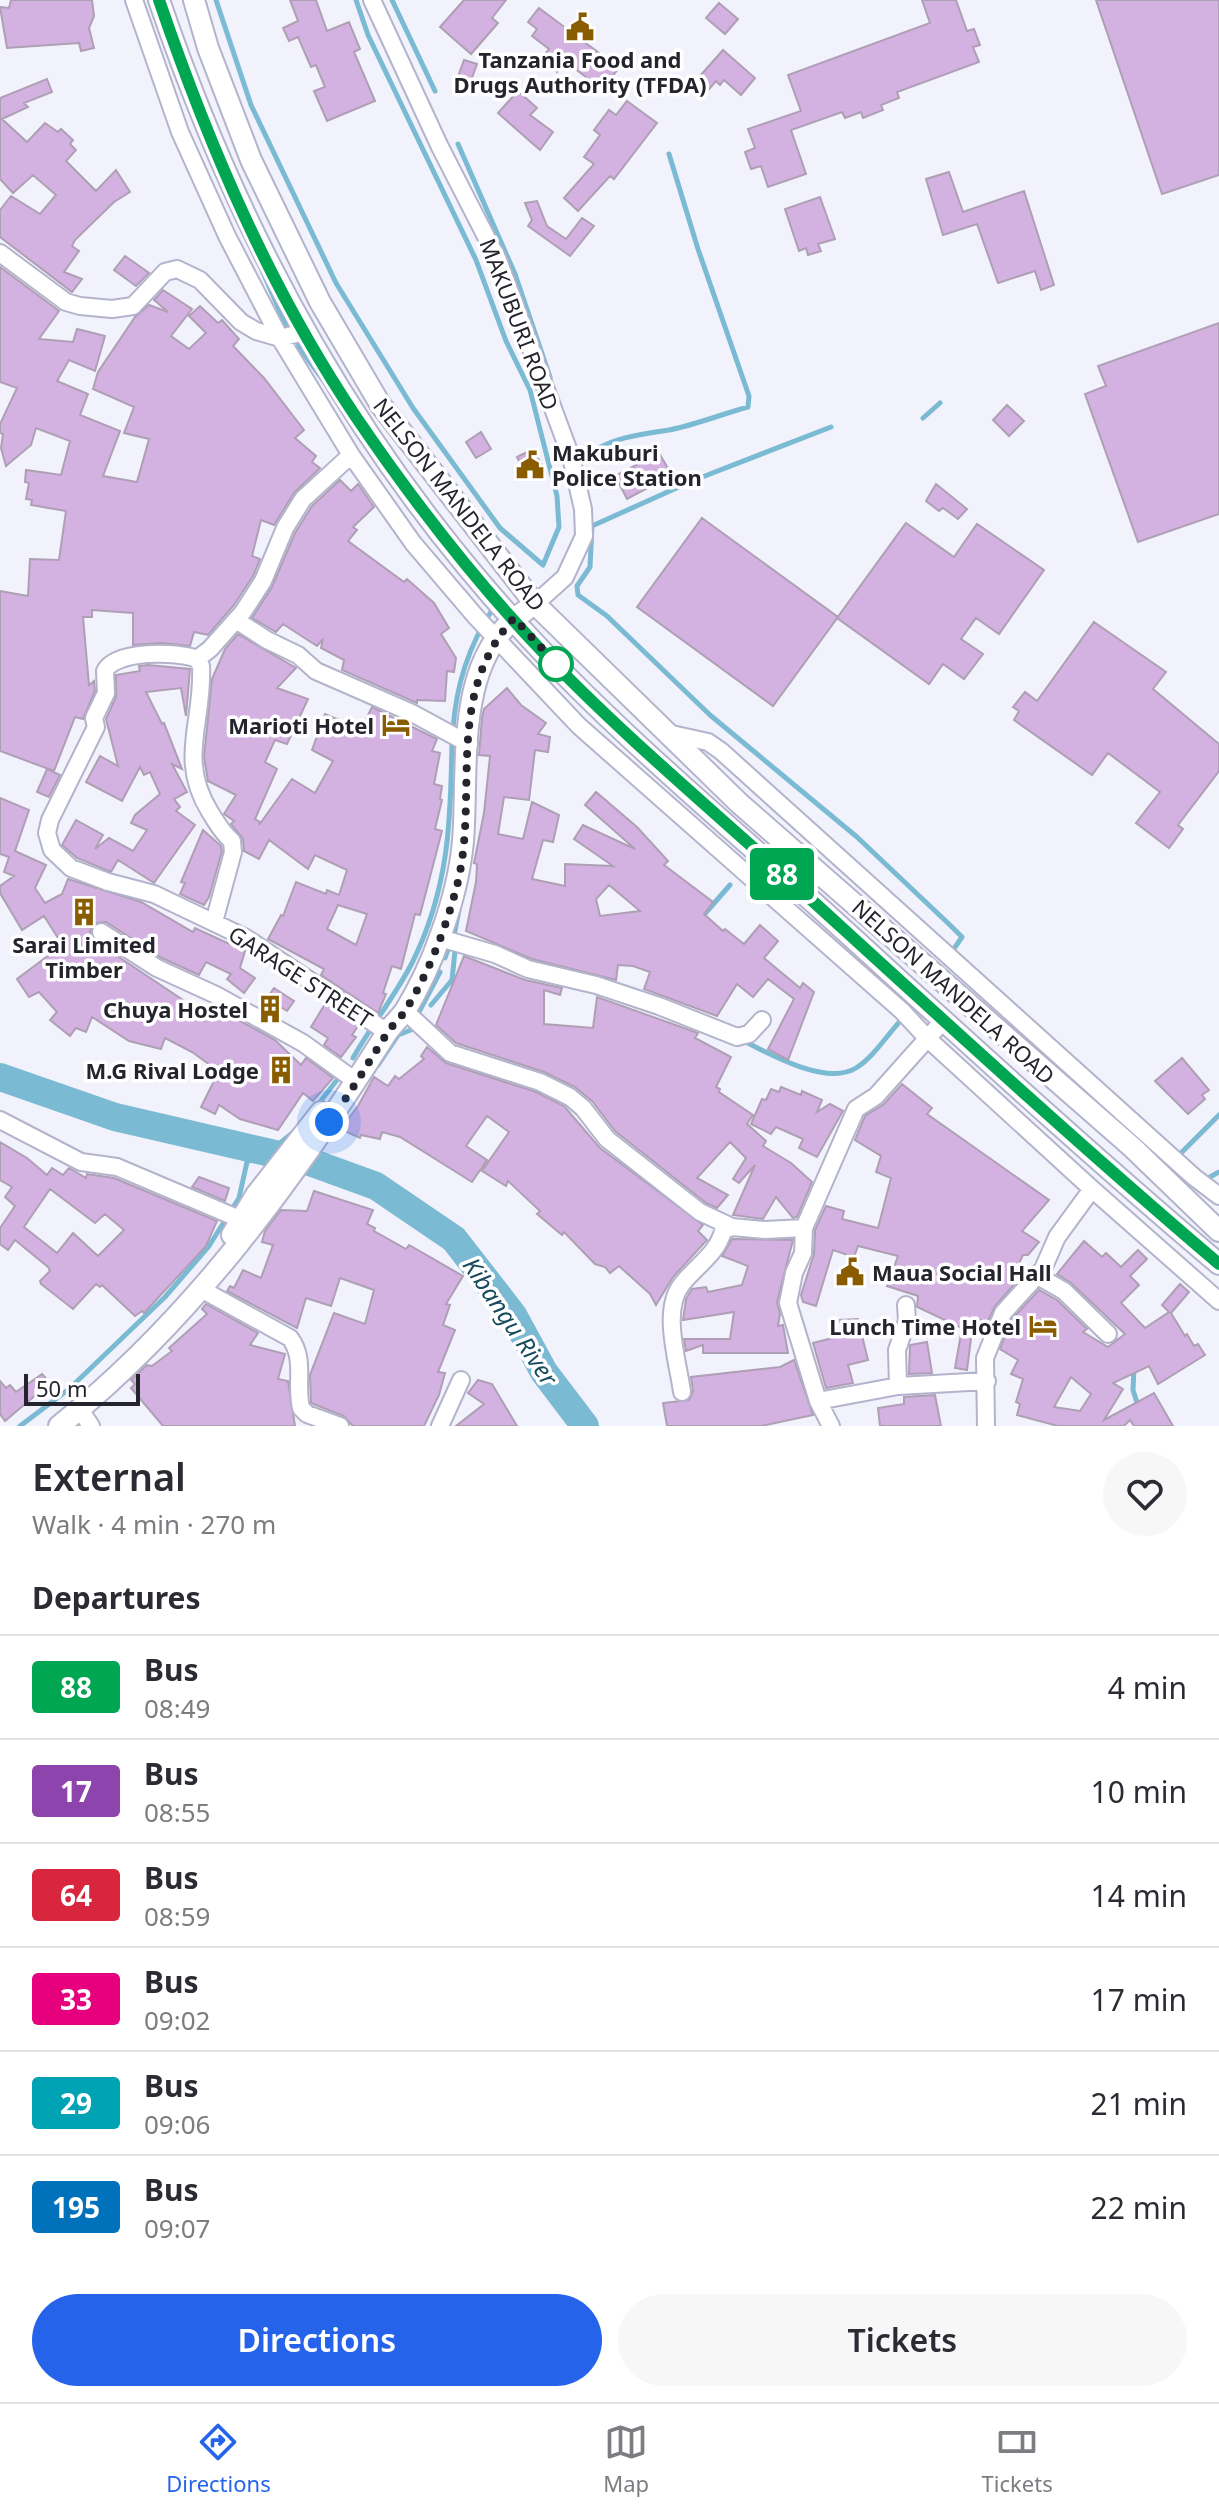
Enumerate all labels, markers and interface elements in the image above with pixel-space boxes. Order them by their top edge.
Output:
public building icon: Tanzania Food and Drugs Authority (TFDA) [565,12,595,42]
place label: Tanzania Food and Drugs Authority (TFDA) [454,44,706,99]
street label: MAKUBURI ROAD [473,234,567,414]
street label: NELSON MANDELA ROAD [367,391,553,617]
place label: Makuburi Police Station [552,437,702,492]
public building icon: Makuburi Police Station [515,450,545,480]
unlabelled marker [539,647,573,681]
place label: Marioti Hotel [228,710,374,740]
hotel icon: Marioti Hotel [381,710,411,740]
line badge: 88 [746,848,818,900]
text: 88 [766,855,798,893]
street label: NELSON MANDELA ROAD [846,892,1062,1090]
building icon: Sarai Limited Timber [69,897,99,927]
street label: GARAGE STREET [223,918,379,1034]
place label: Sarai Limited Timber [12,929,156,984]
place label: Chuya Hostel [103,994,248,1024]
building icon: Chuya Hostel [255,994,285,1024]
place label: M.G Rival Lodge [86,1055,259,1085]
building icon: M.G Rival Lodge [266,1055,296,1085]
your location [309,1102,349,1142]
water label: Kibangu River [456,1250,567,1393]
public building icon: Maua Social Hall [835,1257,865,1287]
place label: Maua Social Hall [872,1257,1052,1287]
place label: Lunch Time Hotel [829,1311,1021,1341]
hotel icon: Lunch Time Hotel [1028,1311,1058,1341]
scale bar [24,1370,140,1406]
text: 50 m [36,1373,87,1403]
text: External [32,1450,186,1502]
button: heart [1103,1452,1187,1536]
text: Walk · 4 min · 270 m [32,1506,276,1542]
text: Departures [32,1577,201,1618]
text: Bus [144,1649,199,1690]
text: 4 min [1108,1667,1187,1708]
text: 88 [60,1668,92,1706]
text: 08:49 [144,1690,210,1726]
text: Bus [144,1753,199,1794]
text: 10 min [1091,1771,1187,1812]
text: 17 [60,1772,92,1810]
text: 08:55 [144,1794,210,1830]
text: Bus [144,1857,199,1898]
text: 14 min [1091,1875,1187,1916]
text: 64 [60,1876,92,1914]
text: 08:59 [144,1898,210,1934]
text: Bus [144,1961,199,2002]
text: 17 min [1091,1979,1187,2020]
text: 33 [60,1980,92,2018]
text: 09:02 [144,2002,210,2038]
text: Bus [144,2065,199,2106]
text: 21 min [1091,2083,1187,2124]
text: 29 [60,2084,92,2122]
text: 09:06 [144,2106,210,2142]
text: Bus [144,2169,199,2210]
text: 22 min [1091,2187,1187,2228]
text: 195 [52,2188,100,2226]
text: 09:07 [144,2210,210,2246]
button: Directions [32,2294,602,2386]
button: Tickets [618,2294,1187,2386]
tab: Directions [166,2420,271,2498]
tab: Map [603,2420,649,2498]
tab: Tickets [982,2420,1053,2498]

